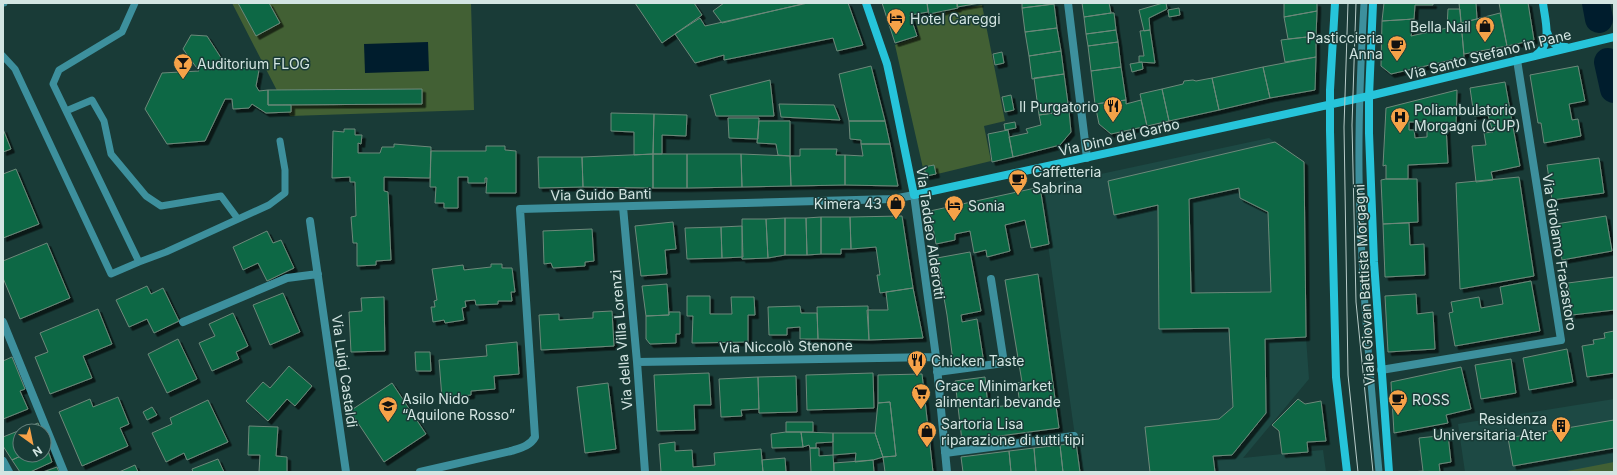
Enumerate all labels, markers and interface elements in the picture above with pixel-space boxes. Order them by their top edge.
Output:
hotel icon: Hotel Careggi [885,7,907,35]
place label: Hotel Careggi [910,10,1001,27]
shop icon: Bella Nail [1474,15,1496,43]
place label: Bella Nail [1410,18,1471,35]
street label: Via Santo Stefano in Pane [1403,25,1573,83]
place label: Pasticcieria Anna [1307,29,1383,62]
cafe icon: Pasticcieria Anna [1386,34,1408,62]
bar icon: Auditorium FLOG [172,52,194,80]
place label: Auditorium FLOG [197,55,310,72]
restaurant icon: Il Purgatorio [1102,95,1124,123]
place label: Il Purgatorio [1019,98,1099,115]
place label: Poliambulatorio Morgagni (CUP) [1414,101,1521,134]
hospital icon: Poliambulatorio Morgagni (CUP) [1389,106,1411,134]
street label: Via Dino del Garbo [1057,115,1181,159]
place label: Caffetteria Sabrina [1032,163,1101,196]
street label: Via Taddeo Alderotti [913,166,949,300]
cafe icon: Caffetteria Sabrina [1007,168,1029,196]
street label: Via Girolamo Fracastoro [1539,172,1581,332]
street label: Viale Giovan Battista Morgagni [1350,184,1378,386]
street label: Via Guido Banti [550,185,652,203]
shop icon: Kimera 43 [885,192,907,220]
hotel icon: Sonia [943,194,965,222]
place label: Kimera 43 [814,195,882,212]
place label: Sonia [968,197,1005,214]
street label: Via della Villa Lorenzi [606,269,636,411]
street label: Via Luigi Castaldi [329,314,361,428]
street label: Via Niccolò Stenone [719,336,853,356]
restaurant icon: Chicken Taste [906,349,928,377]
place label: Chicken Taste [931,352,1025,369]
place label: Grace Minimarket alimentari bevande [935,377,1061,410]
supermarket icon: Grace Minimarket alimentari bevande [910,382,932,410]
cafe icon: ROSS [1387,388,1409,416]
place label: Asilo Nido “Aquilone Rosso” [402,390,515,423]
place label: ROSS [1412,391,1450,408]
school or university icon: Asilo Nido “Aquilone Rosso” [377,395,399,423]
place label: Residenza Universitaria Ater [1433,410,1547,443]
place label: Sartoria Lisa riparazione di tutti tipi [941,415,1084,448]
building icon: Residenza Universitaria Ater [1550,415,1572,443]
shop icon: Sartoria Lisa riparazione di tutti tipi [916,420,938,448]
north arrow [12,423,52,463]
text: N [30,443,45,460]

